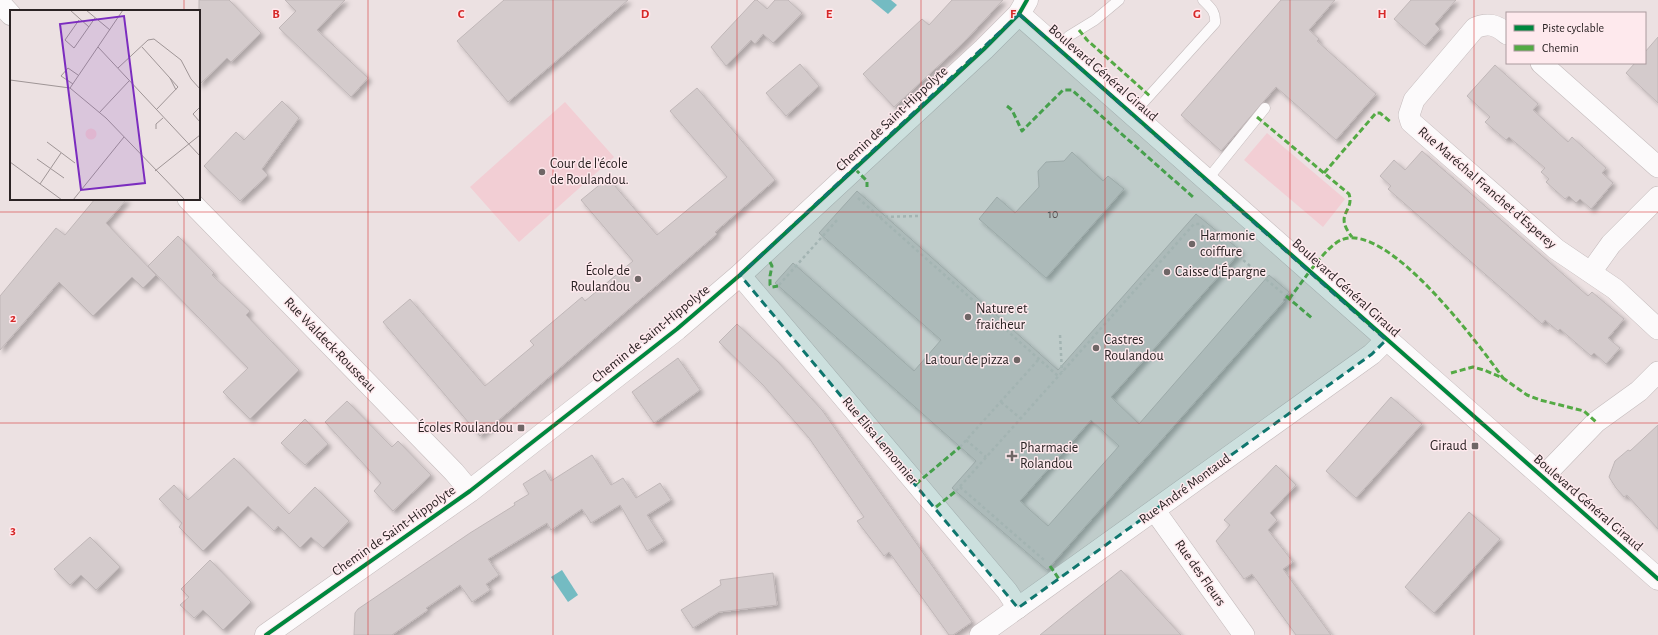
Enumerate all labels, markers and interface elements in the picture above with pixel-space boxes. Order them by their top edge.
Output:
text: B [272,8,280,21]
text: C [458,8,465,21]
text: D [641,8,650,21]
text: E [826,8,833,21]
text: F [1010,8,1017,21]
text: G [1193,8,1201,21]
text: H [1377,8,1387,21]
inset map [10,10,200,200]
legend [1506,12,1646,64]
street label: Boulevard Général Giraud [1046,22,1160,124]
text: Piste cyclable [1542,22,1604,35]
text: Chemin [1542,42,1579,54]
street label: Chemin de Saint-Hippolyte [833,64,951,174]
street label: Rue Maréchal Franchet d'Esperey [1415,124,1559,252]
place label: Cour de l'école de Roulandou. [550,157,629,187]
marker: Cour de l'école de Roulandou. [537,167,547,177]
house number: 10 [1048,208,1058,220]
place label: Harmonie coiffure [1200,229,1255,259]
street label: Boulevard Général Giraud [1290,236,1402,340]
marker: Harmonie coiffure [1187,239,1197,249]
place label: École de Roulandou [570,261,630,294]
place label: Caisse d'Épargne [1175,262,1266,279]
marker: Caisse d'Épargne [1162,267,1172,277]
marker: École de Roulandou [633,274,643,284]
street label: Chemin de Saint-Hippolyte [589,282,713,386]
street label: Rue Waldeck-Rousseau [281,295,379,395]
place label: Nature et fraicheur [976,302,1028,332]
text: 2 [10,312,16,325]
marker: Nature et fraicheur [963,312,973,322]
place label: Castres Roulandou [1104,333,1164,363]
marker: Castres Roulandou [1091,343,1101,353]
place label: La tour de pizza [925,353,1010,367]
marker: La tour de pizza [1012,355,1022,365]
street label: Rue Elisa Lemonnier [839,395,921,488]
place label: Écoles Roulandou [417,418,513,435]
marker: Écoles Roulandou [516,423,526,433]
place label: Giraud [1430,439,1467,453]
place label: Pharmacie Rolandou [1020,441,1078,471]
marker: Giraud [1470,441,1480,451]
marker: Pharmacie Rolandou [1007,451,1017,461]
street label: Rue André Montaud [1137,451,1233,527]
street label: Boulevard Général Giraud [1531,452,1645,554]
street label: Chemin de Saint-Hippolyte [330,483,458,579]
text: 3 [10,524,16,537]
street label: Rue des Fleurs [1172,537,1228,609]

